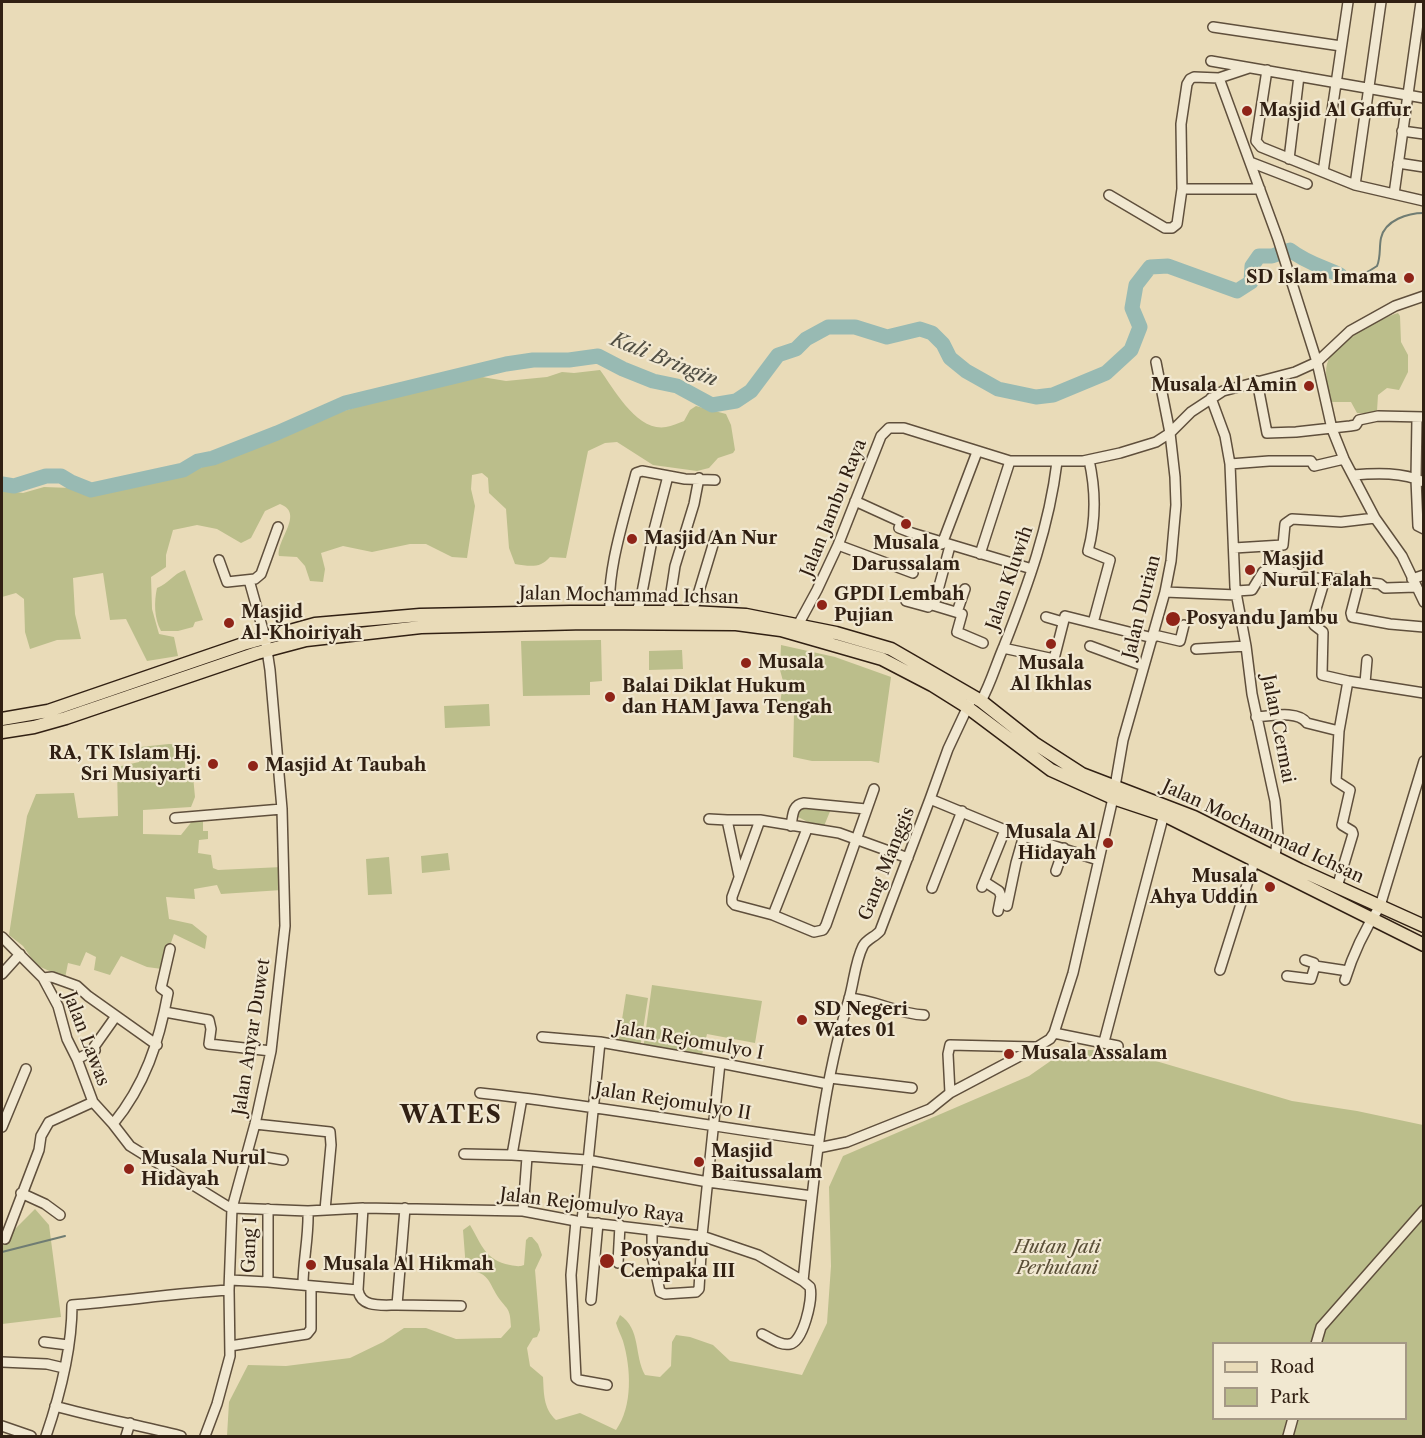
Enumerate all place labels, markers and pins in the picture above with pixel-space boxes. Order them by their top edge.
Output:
place label: Masjid Al Gaffur [1259,100,1411,122]
marker: Masjid Al Gaffur [1240,104,1254,118]
place label: SD Islam Imama [1246,267,1397,289]
marker: SD Islam Imama [1402,271,1416,285]
place label: Musala Al Amin [1151,375,1297,397]
marker: Musala Al Amin [1302,379,1316,393]
marker: Musala Darussalam [899,517,913,531]
place label: Masjid An Nur [644,528,777,550]
marker: Masjid An Nur [625,532,639,546]
place label: Musala Darussalam [852,533,960,576]
place label: Masjid Nurul Falah [1262,549,1372,592]
marker: Masjid Nurul Falah [1243,563,1257,577]
place label: GPDI Lembah Pujian [834,584,965,626]
marker: GPDI Lembah Pujian [815,598,829,612]
place label: Masjid Al-Khoiriyah [241,602,362,644]
place label: Posyandu Jambu [1186,608,1338,630]
marker: Posyandu Jambu [1164,610,1182,628]
marker: Masjid Al-Khoiriyah [222,616,236,630]
marker: Musala Al Ikhlas [1044,637,1058,651]
place label: Musala [758,652,824,674]
place label: Musala Al Ikhlas [1010,653,1092,696]
marker: Musala [739,656,753,670]
place label: Balai Diklat Hukum dan HAM Jawa Tengah [622,676,832,718]
marker: Balai Diklat Hukum dan HAM Jawa Tengah [603,690,617,704]
place label: RA, TK Islam Hj. Sri Musiyarti [49,743,201,786]
place label: Masjid At Taubah [265,755,426,777]
marker: RA, TK Islam Hj. Sri Musiyarti [206,757,220,771]
marker: Masjid At Taubah [246,759,260,773]
place label: Musala Al Hidayah [1005,822,1096,864]
marker: Musala Al Hidayah [1101,836,1115,850]
place label: Musala Ahya Uddin [1150,866,1258,908]
marker: Musala Ahya Uddin [1263,880,1277,894]
place label: SD Negeri Wates 01 [814,999,908,1042]
marker: SD Negeri Wates 01 [795,1013,809,1027]
place label: Musala Assalam [1021,1043,1167,1065]
marker: Musala Assalam [1002,1047,1016,1061]
place label: Masjid Baitussalam [711,1141,822,1184]
place label: Musala Nurul Hidayah [141,1148,266,1190]
marker: Masjid Baitussalam [692,1155,706,1169]
marker: Musala Nurul Hidayah [122,1162,136,1176]
place label: Posyandu Cempaka III [620,1240,735,1282]
marker: Posyandu Cempaka III [598,1252,616,1270]
place label: Musala Al Hikmah [323,1254,494,1276]
marker: Musala Al Hikmah [304,1258,318,1272]

